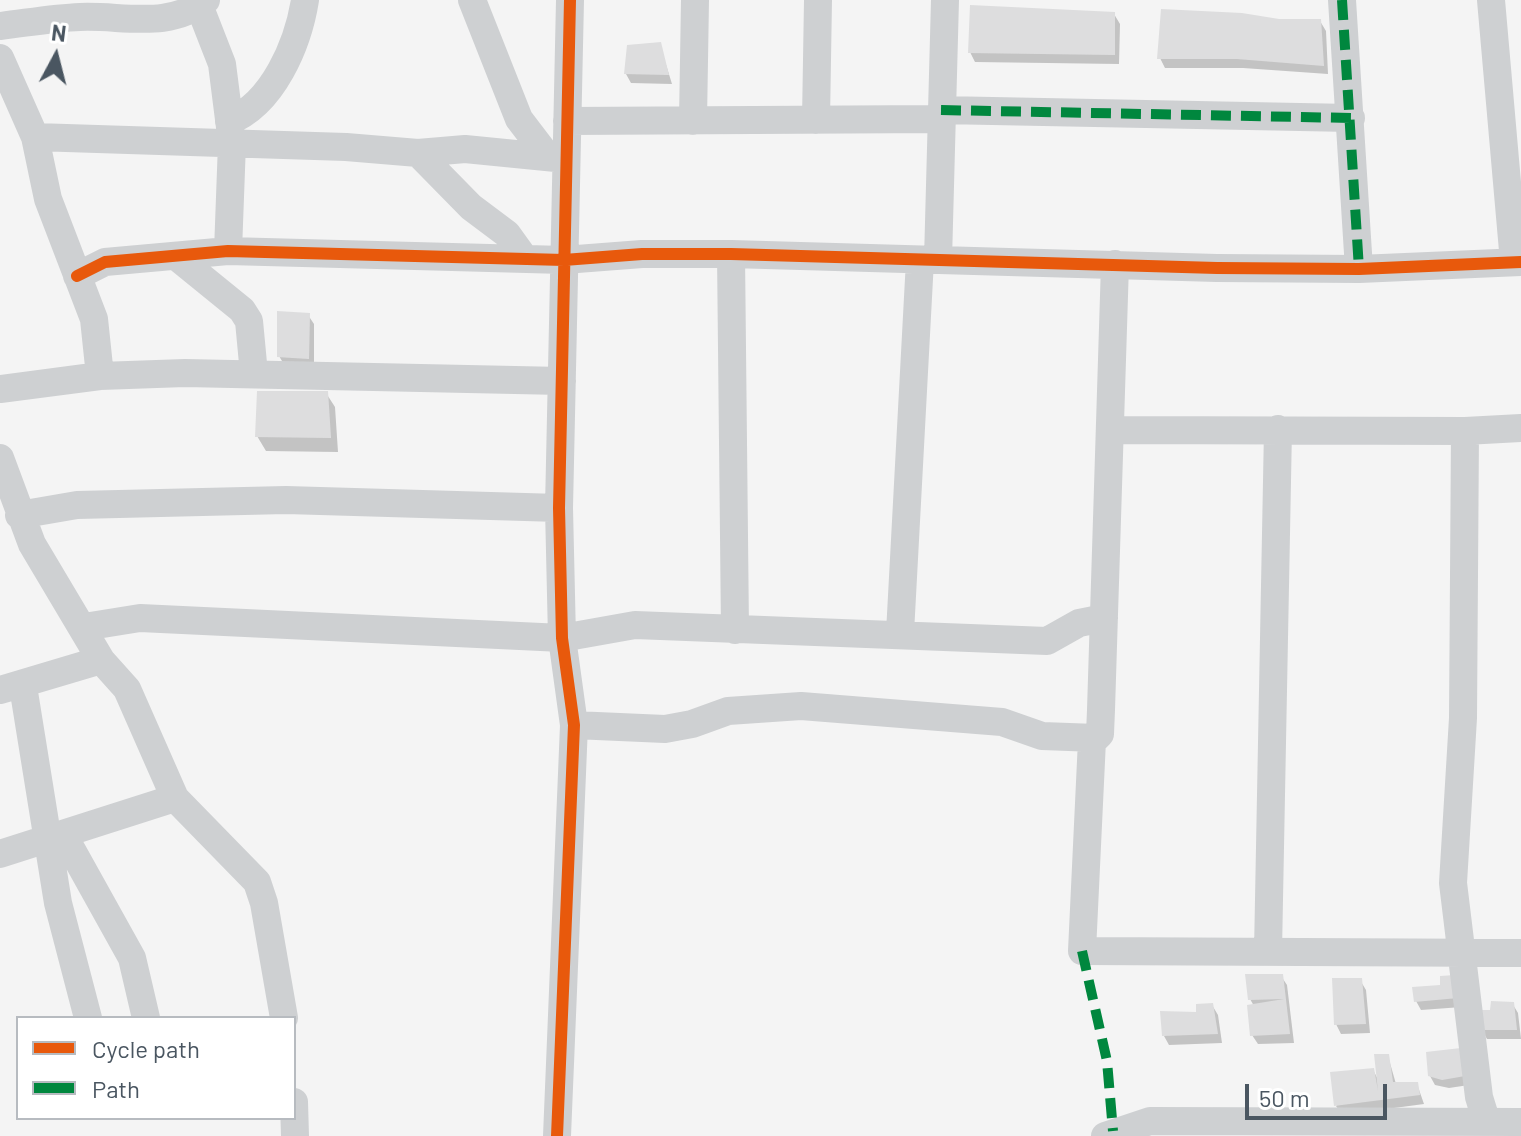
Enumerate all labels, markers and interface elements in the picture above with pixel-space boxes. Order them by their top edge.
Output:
north arrow [16,16,96,96]
text: N [50,18,68,46]
legend [16,1016,296,1120]
text: Cycle path [92,1034,200,1063]
scale bar [1249,1068,1391,1118]
text: Path [92,1074,140,1103]
text: 50 m [1259,1083,1310,1112]

